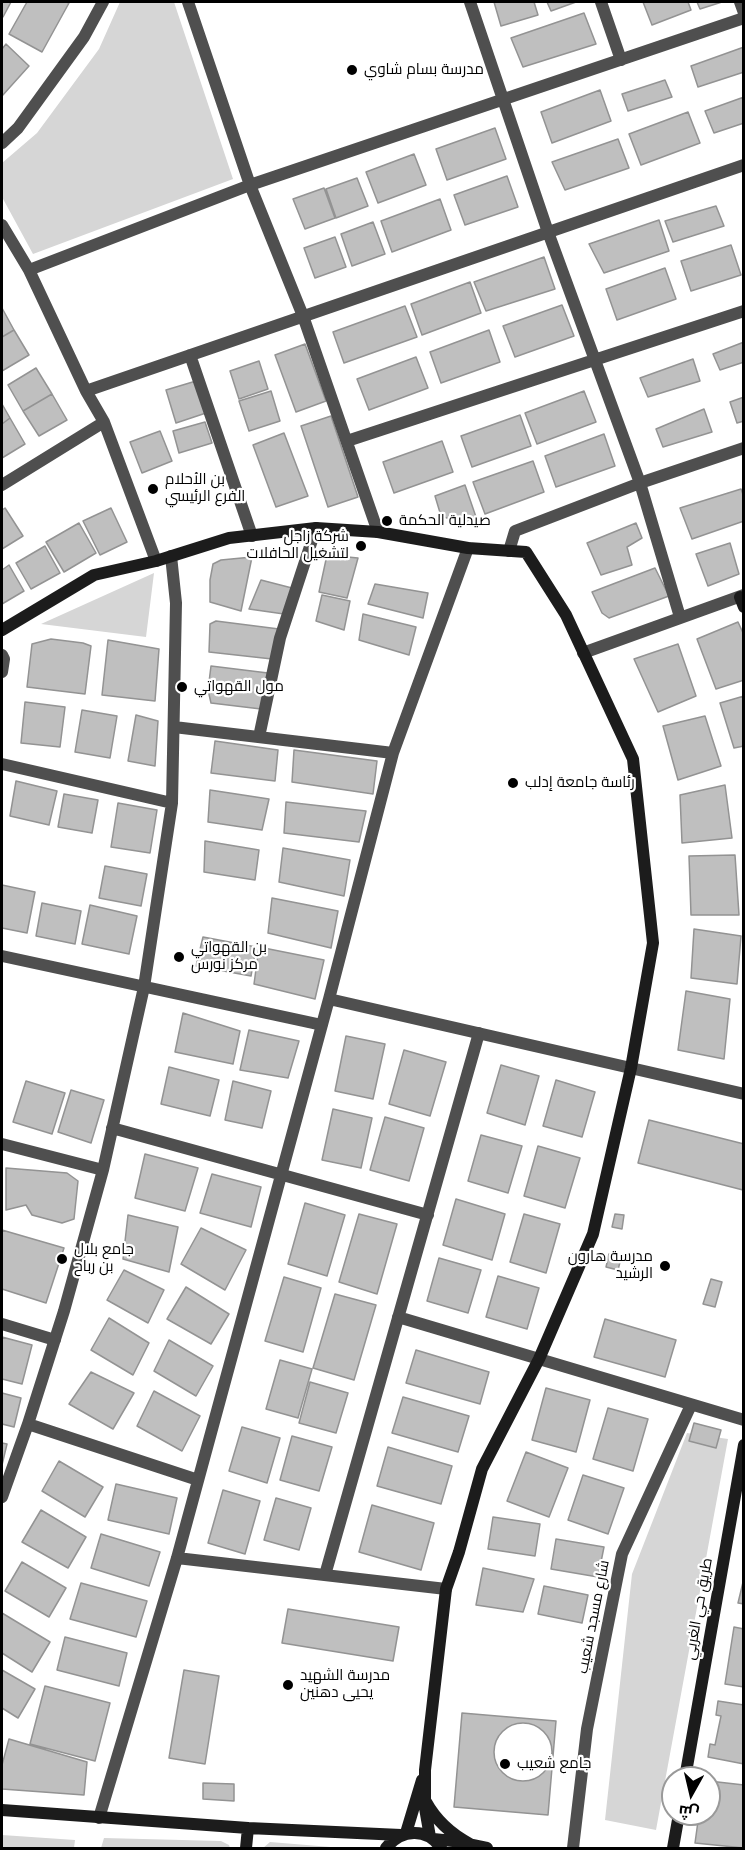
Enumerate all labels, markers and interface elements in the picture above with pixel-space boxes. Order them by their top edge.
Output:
place label: مدرسة بسام شاوي [364,61,484,79]
marker: مدرسة بسام شاوي [345,63,359,77]
place label: بن الأحلام الفرع الرئيسي [165,471,245,506]
marker: بن الأحلام الفرع الرئيسي [146,482,160,496]
place label: صيدلية الحكمة [399,512,491,530]
marker: صيدلية الحكمة [380,514,394,528]
place label: شركة زاجل لتشغيل الحافلات [246,528,349,563]
marker: شركة زاجل لتشغيل الحافلات [354,539,368,553]
place label: مول القهواتي [194,678,284,696]
marker: مول القهواتي [175,680,189,694]
place label: رئاسة جامعة إدلب [525,774,635,792]
marker: رئاسة جامعة إدلب [506,776,520,790]
place label: بن القهواتي مركز نورس [191,939,267,974]
marker: بن القهواتي مركز نورس [172,950,186,964]
place label: جامع بلال بن رباح [74,1241,134,1276]
place label: مدرسة هارون الرشيد [568,1248,653,1283]
marker: جامع بلال بن رباح [55,1252,69,1266]
marker: مدرسة هارون الرشيد [658,1259,672,1273]
street label: طريق حي الغربي [681,1557,717,1661]
street label: شارع مسجد شعيب [574,1559,614,1675]
place label: مدرسة الشهيد يحيى دهنين [300,1667,390,1702]
marker: مدرسة الشهيد يحيى دهنين [281,1678,295,1692]
place label: جامع شعيب [517,1755,591,1773]
marker: جامع شعيب [498,1757,512,1771]
north arrow [661,1766,721,1826]
text: ش [677,1801,700,1824]

